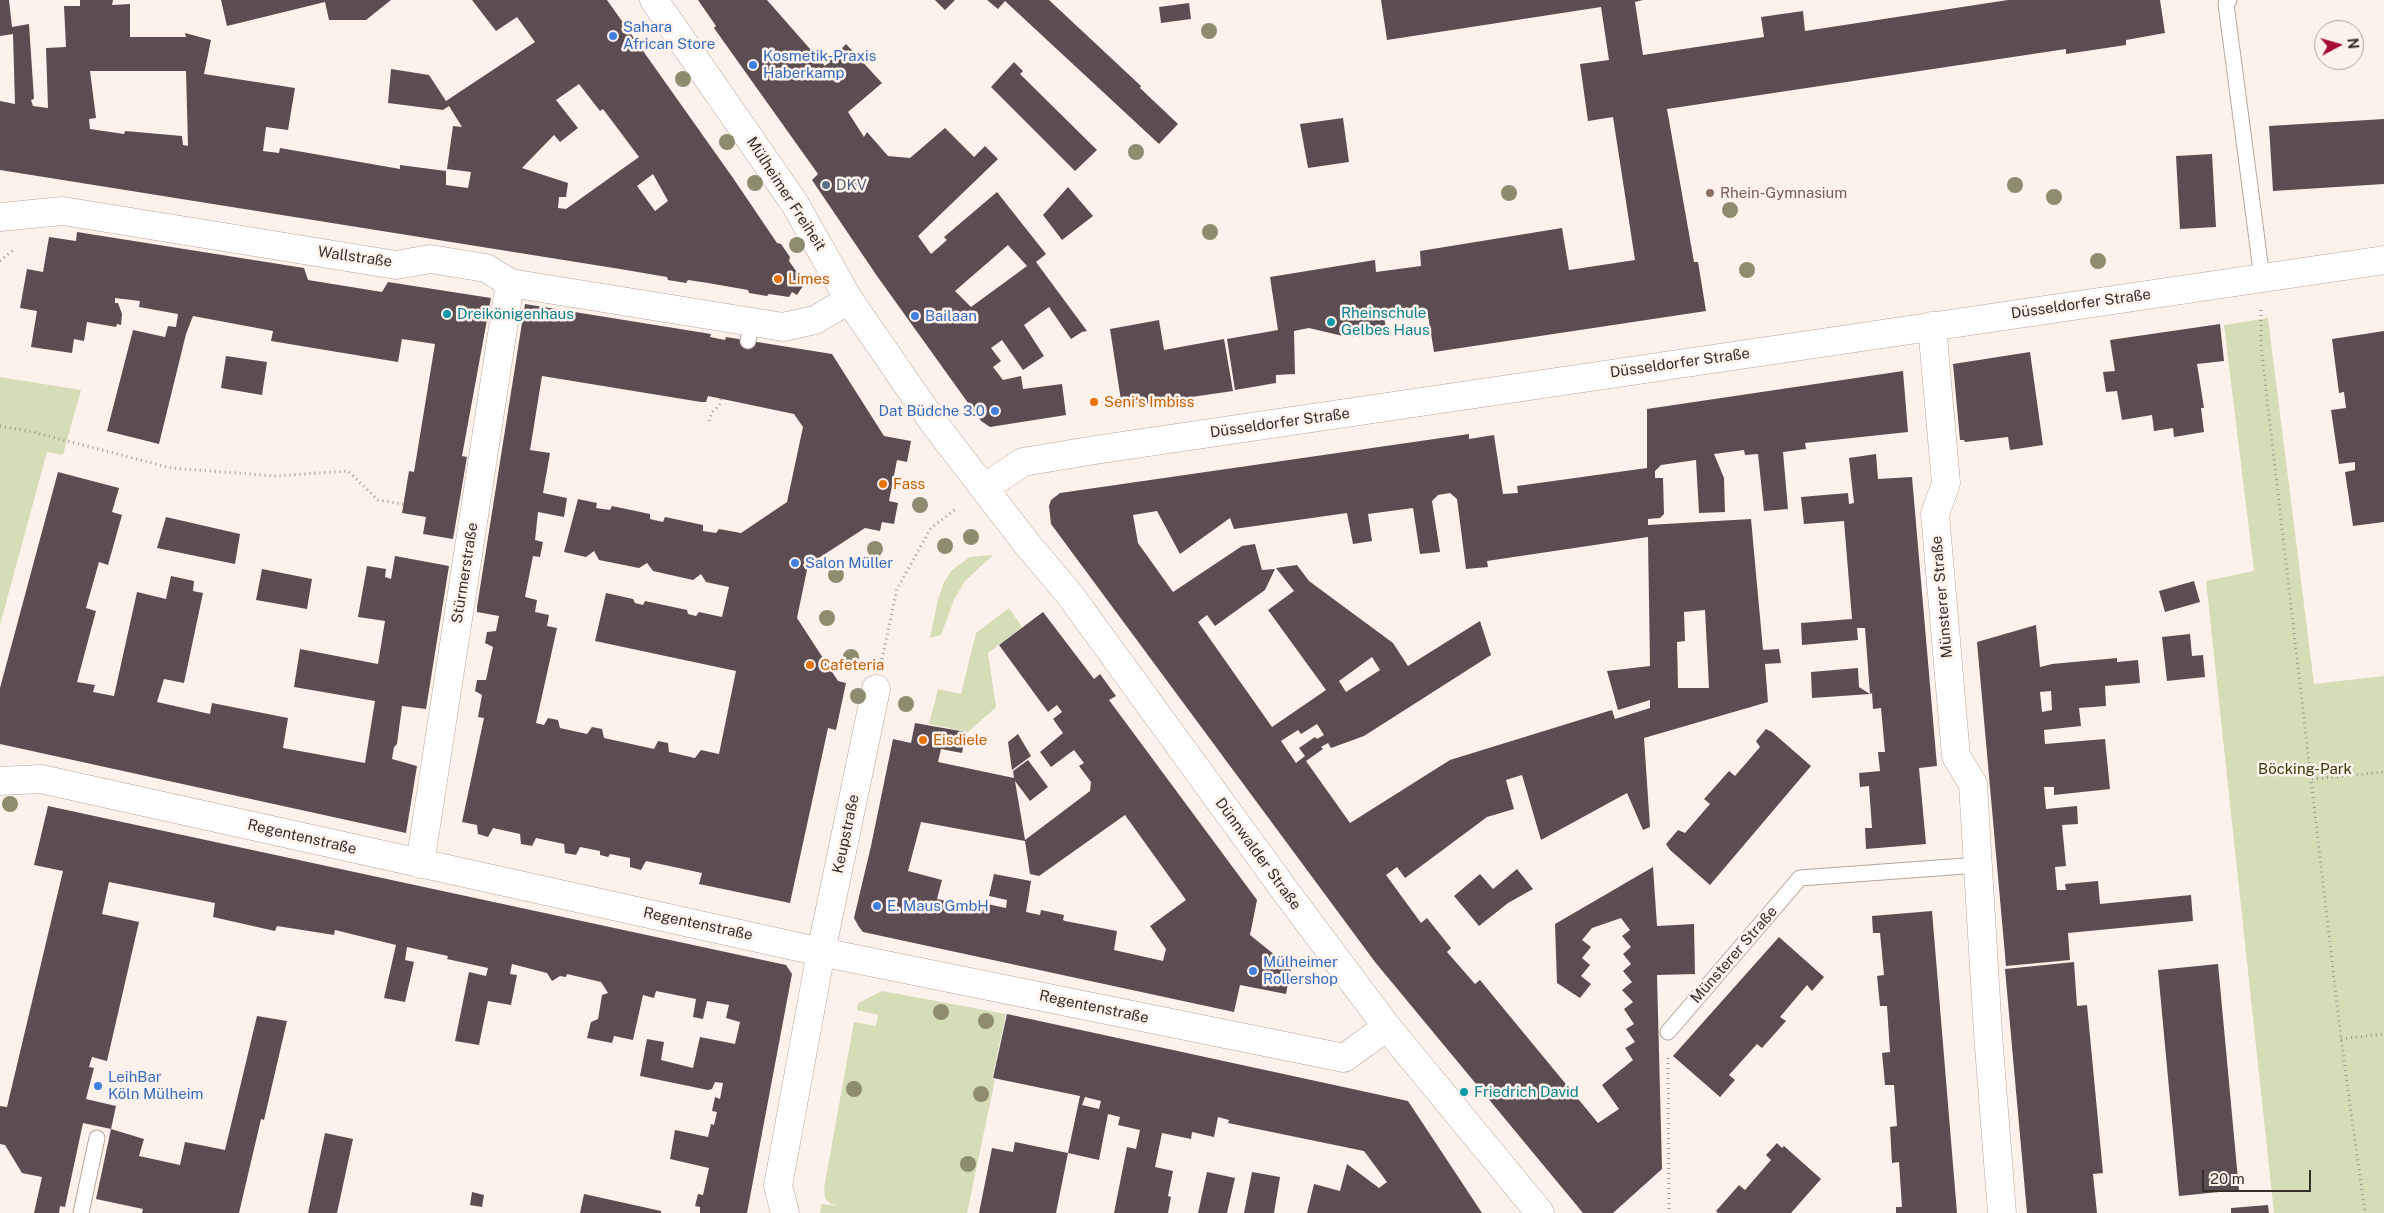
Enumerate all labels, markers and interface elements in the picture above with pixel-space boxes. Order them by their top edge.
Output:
place label: Sahara African Store [623,18,715,53]
north arrow [2314,20,2364,70]
marker: Sahara African Store [607,30,619,42]
text: N [2344,37,2361,50]
place label: Kosmetik-Praxis Haberkamp [763,47,876,82]
marker: Kosmetik-Praxis Haberkamp [747,59,759,71]
street label: Mülheimer Freiheit [742,134,830,254]
place label: DKV [836,176,867,194]
marker: DKV [820,179,832,191]
place label: Rhein-Gymnasium [1720,184,1847,202]
marker: Rhein-Gymnasium [1704,187,1716,199]
street label: Wallstraße [317,243,393,271]
place label: Limes [788,270,829,288]
marker: Limes [772,273,784,285]
street label: Düsseldorfer Straße [2010,285,2152,323]
place label: Rheinschule Gelbes Haus [1341,304,1430,339]
place label: Dreikönigenhaus [457,305,574,323]
place label: Bailaan [925,307,977,325]
marker: Dreikönigenhaus [441,308,453,320]
marker: Bailaan [909,310,921,322]
marker: Rheinschule Gelbes Haus [1325,316,1337,328]
street label: Düsseldorfer Straße [1609,344,1751,382]
place label: Seni‘s Imbiss [1104,393,1194,411]
marker: Seni‘s Imbiss [1088,396,1100,408]
place label: Dat Büdche 3.0 [879,402,985,420]
street label: Düsseldorfer Straße [1209,404,1351,442]
marker: Dat Büdche 3.0 [989,405,1001,417]
place label: Fass [893,475,925,493]
marker: Fass [877,478,889,490]
street label: Stürmerstraße [448,521,482,625]
street label: Münsterer Straße [1928,535,1956,659]
place label: Salon Müller [805,554,893,572]
marker: Salon Müller [789,557,801,569]
place label: Cafeteria [820,656,884,674]
marker: Cafeteria [804,659,816,671]
place label: Eisdiele [933,731,987,749]
marker: Eisdiele [917,734,929,746]
park label: Böcking-Park [2258,760,2352,778]
street label: Keupstraße [829,793,863,875]
street label: Dünnwalder Straße [1211,794,1305,914]
street label: Regentenstraße [246,816,358,858]
place label: E. Maus GmbH [887,897,989,915]
marker: E. Maus GmbH [871,900,883,912]
street label: Münsterer Straße [1687,903,1781,1007]
street label: Regentenstraße [642,904,754,944]
place label: Mülheimer Rollershop [1263,953,1338,988]
marker: Mülheimer Rollershop [1247,965,1259,977]
street label: Regentenstraße [1038,987,1150,1027]
place label: LeihBar Köln Mülheim [108,1068,204,1103]
marker: LeihBar Köln Mülheim [92,1080,104,1092]
place label: Friedrich David [1474,1083,1579,1101]
marker: Friedrich David [1458,1086,1470,1098]
scale bar [2204,1160,2313,1192]
text: 20 m [2210,1170,2245,1187]

